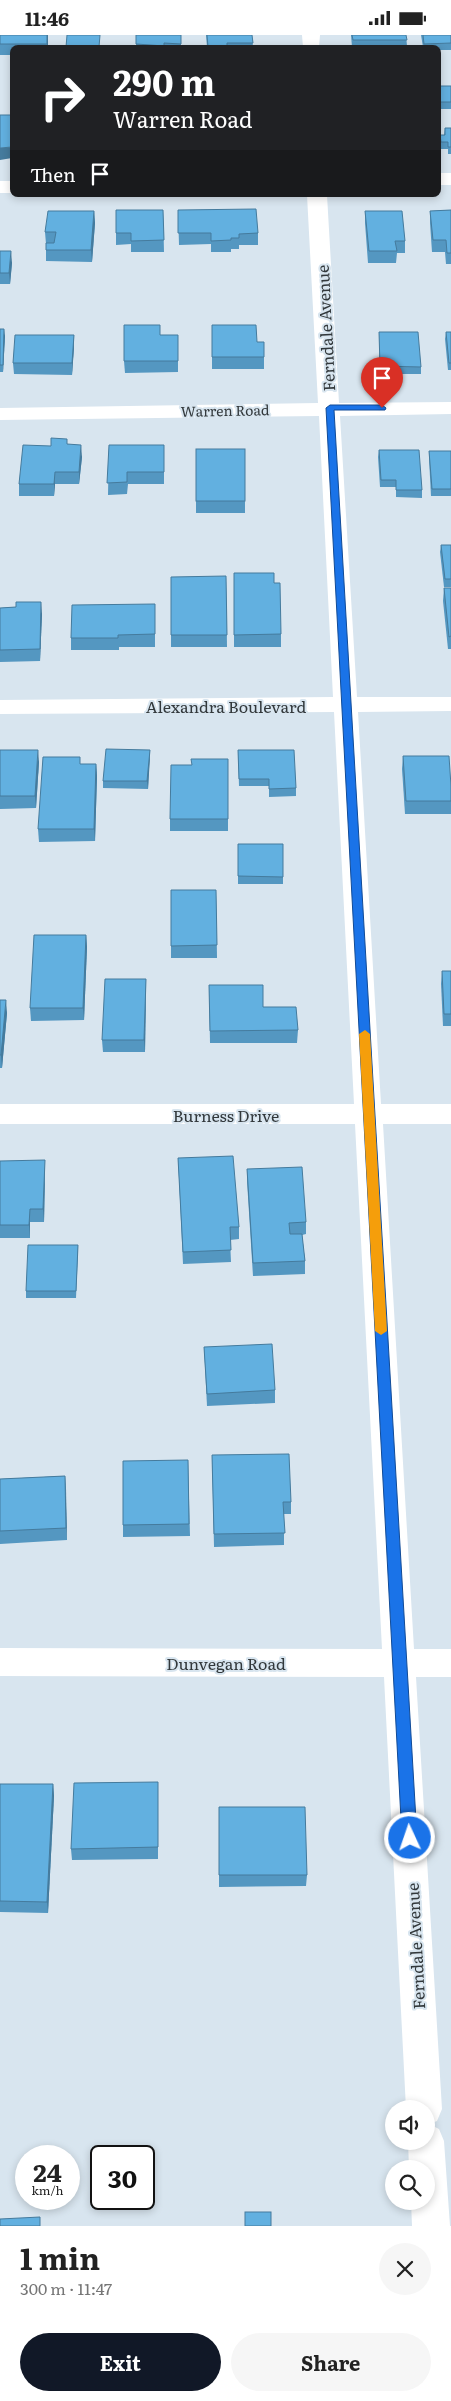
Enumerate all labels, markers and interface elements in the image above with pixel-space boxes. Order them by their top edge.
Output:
text: 11:46 [25,4,69,32]
text: 290 m [113,55,215,107]
icon: right [30,65,95,130]
text: Warren Road [113,102,252,135]
text: Then [30,160,76,188]
icon: arrive [86,160,114,188]
street label: Ferndale Avenue [310,264,340,392]
pin [361,357,403,408]
icon: arrive [368,364,396,392]
street label: Warren Road [180,399,270,421]
street label: Alexandra Boulevard [146,694,306,718]
street label: Burness Drive [173,1103,279,1127]
street label: Dunvegan Road [166,1651,286,1675]
position arrow [383,1811,435,1863]
street label: Ferndale Avenue [400,1882,430,2010]
map controls [385,2100,435,2210]
button: sound [385,2100,435,2150]
speed limit sign: 30 [90,2145,155,2210]
text: 24 [33,2153,62,2190]
button: search [385,2160,435,2210]
text: km/h [32,2181,63,2199]
text: 1 min [20,2235,100,2279]
button: close [379,2243,431,2295]
text: 300 m · 11:47 [20,2276,112,2300]
button: Exit [20,2333,221,2391]
button: Share [231,2333,431,2391]

